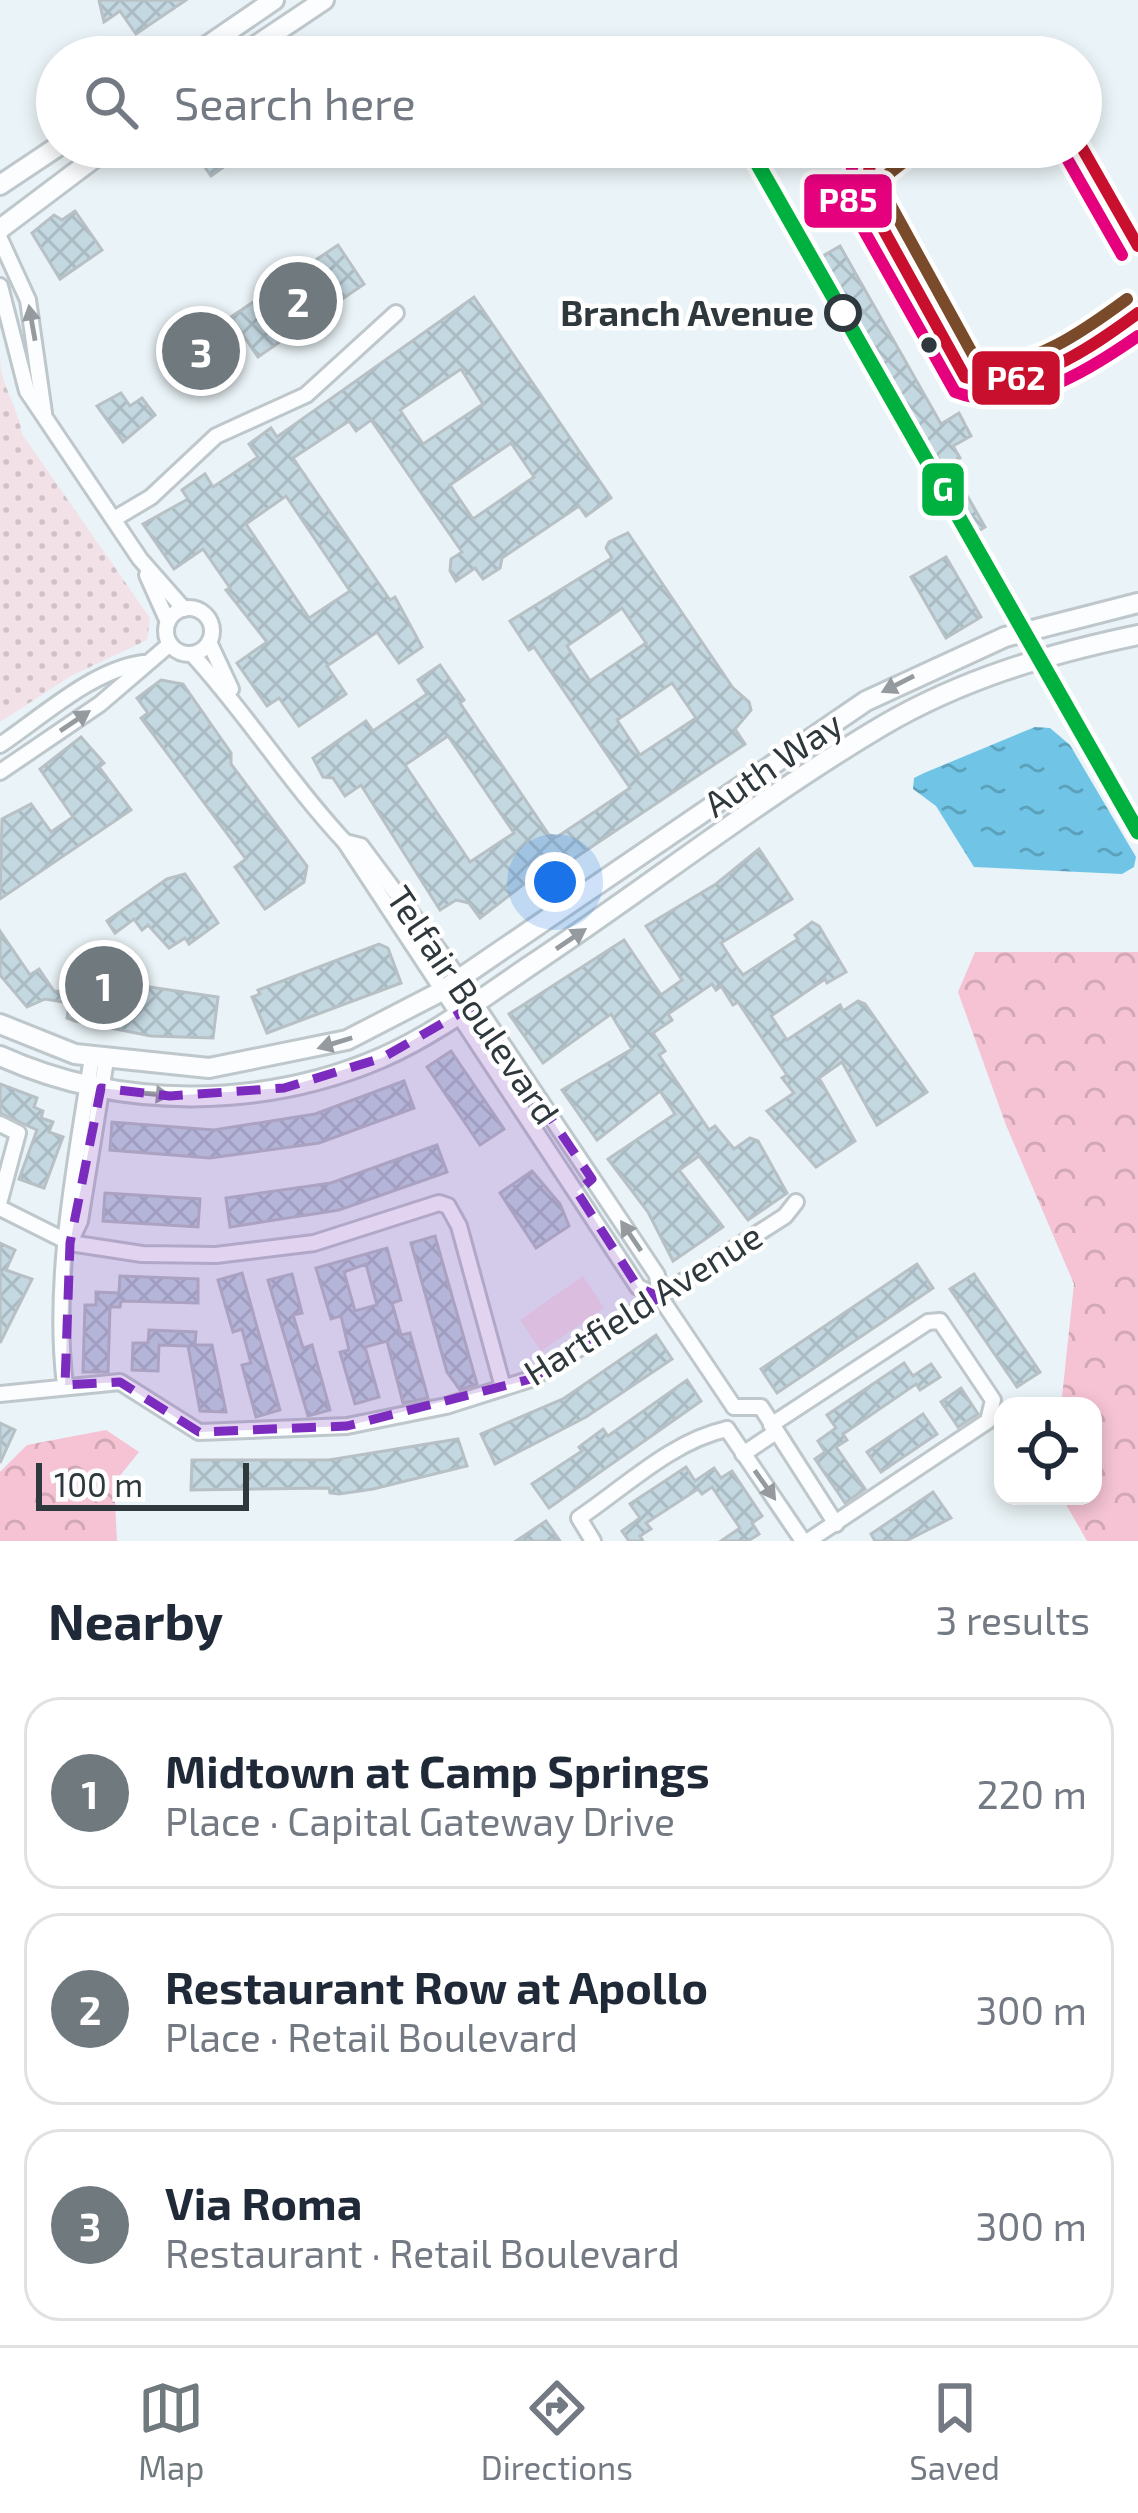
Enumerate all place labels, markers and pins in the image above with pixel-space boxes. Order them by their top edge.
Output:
pin: 2 [259,256,337,346]
place label: Branch Avenue [560,290,814,333]
marker: Branch Avenue [826,296,860,330]
pin: 3 [162,306,240,396]
unlabelled marker [918,334,940,356]
pin: 1 [65,940,143,1030]

